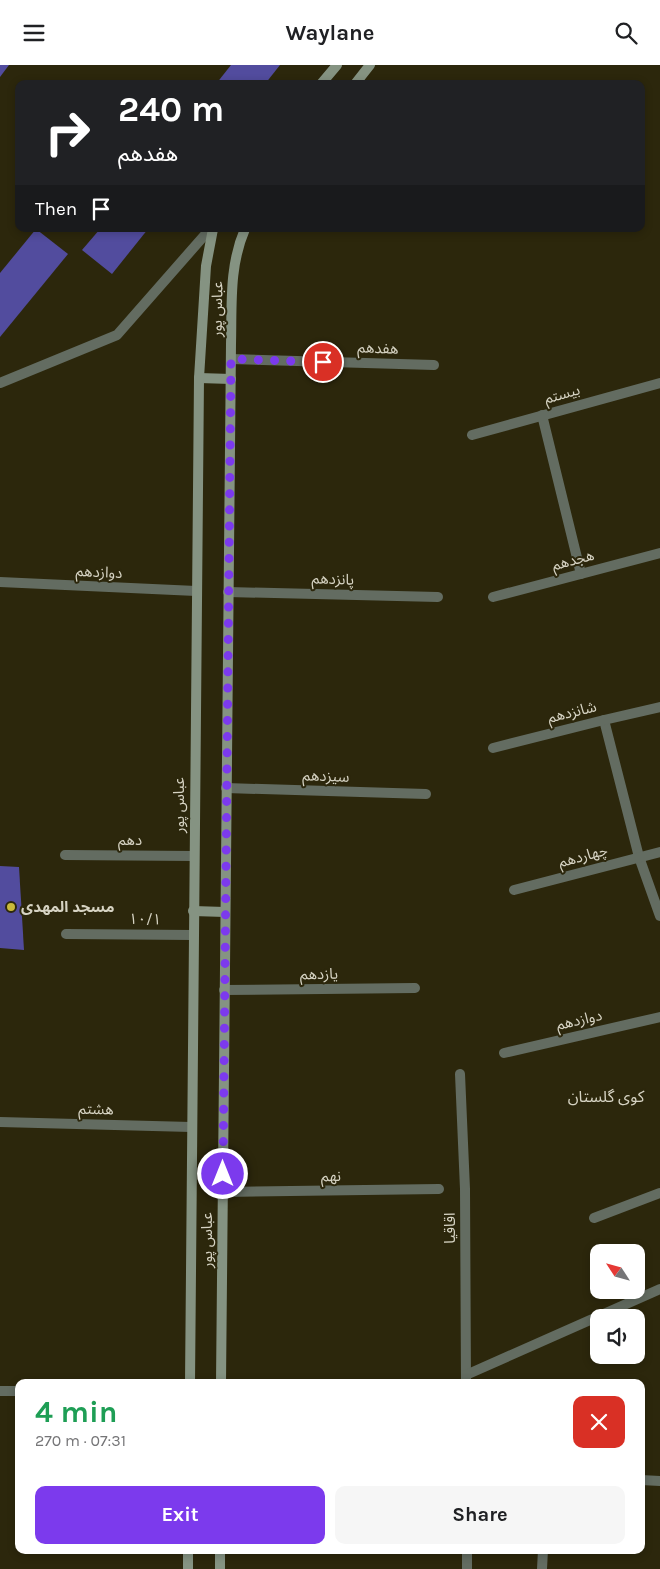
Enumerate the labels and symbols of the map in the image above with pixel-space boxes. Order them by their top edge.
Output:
street label: عباس پور [207,280,228,338]
street label: هفدهم [357,338,399,360]
pin [302,341,344,383]
street label: بیستم [542,380,583,410]
street label: هجدهم [550,546,597,576]
street label: دوازدهم [75,562,123,584]
street label: پانزدهم [311,569,355,591]
street label: شانزدهم [546,697,599,729]
street label: سیزدهم [302,766,350,788]
street label: عباس پور [170,777,189,834]
street label: دهم [118,831,142,851]
street label: چهاردهم [556,841,610,873]
place label: مسجد المهدی [21,898,115,916]
marker: مسجد المهدی [5,901,17,913]
street label: ۱۰/۱ [129,910,161,928]
street label: یازدهم [300,965,338,985]
street label: دوازدهم [554,1006,604,1036]
district label: کوی گلستان [568,1087,645,1106]
street label: هشتم [78,1100,114,1120]
position arrow [196,1147,248,1199]
street label: نهم [321,1167,341,1187]
street label: عباس پور [198,1212,217,1269]
street label: اقاقیا [441,1212,459,1244]
north arrow [590,1244,645,1299]

